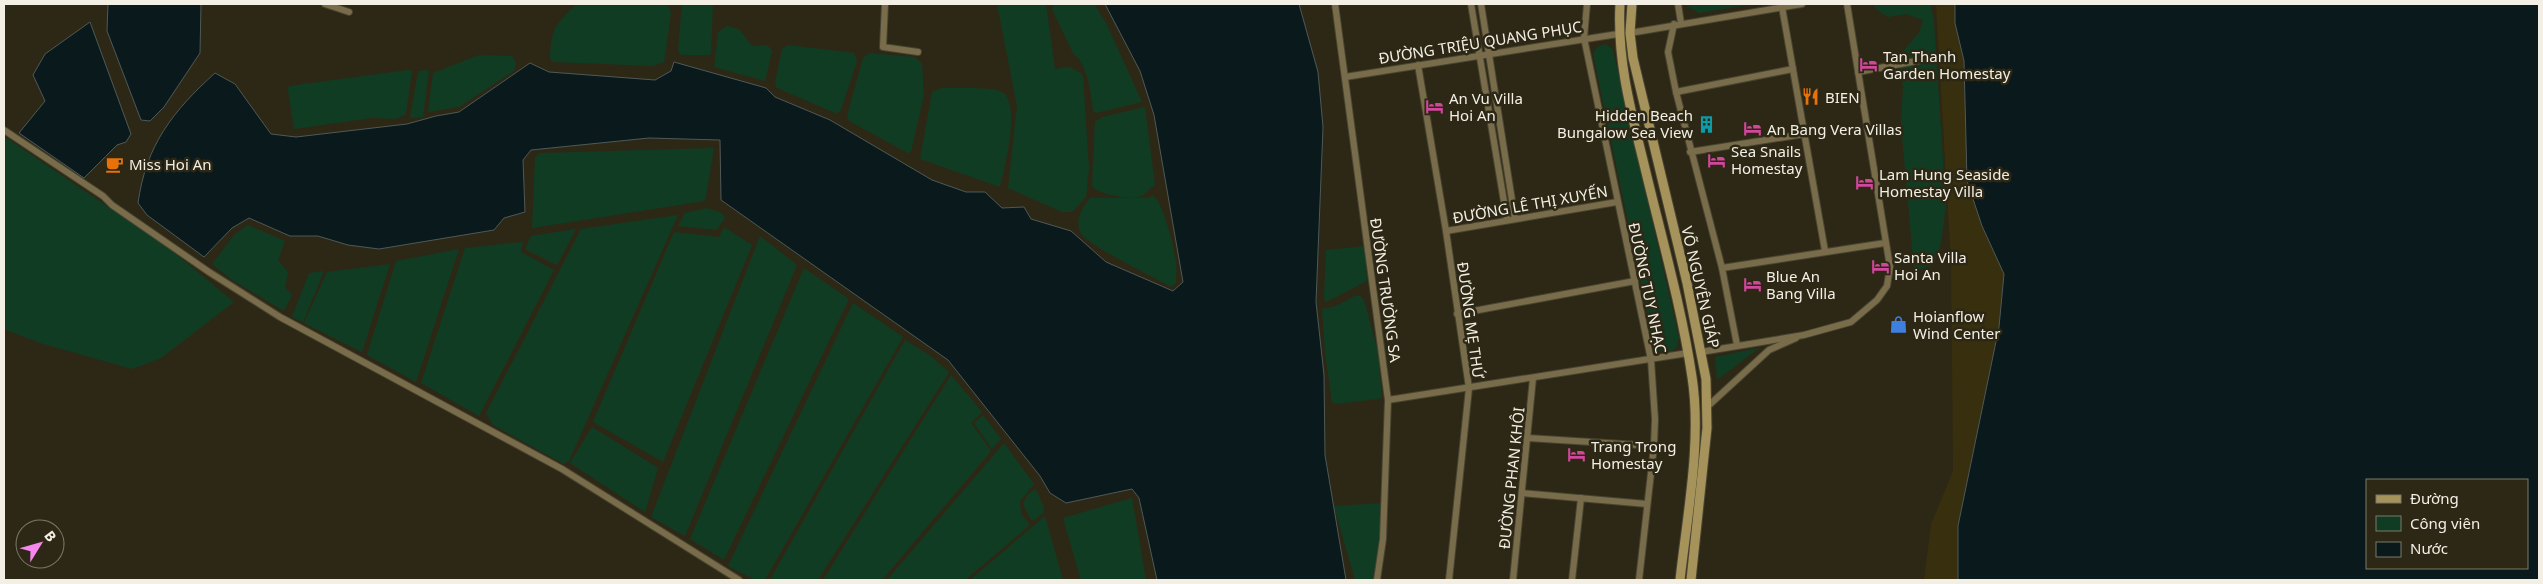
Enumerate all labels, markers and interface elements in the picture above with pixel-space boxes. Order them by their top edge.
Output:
street label: ĐƯỜNG TRIỆU QUANG PHỤC [1377,16,1584,68]
place label: Tan Thanh Garden Homestay [1883,46,2011,83]
hotel icon: Tan Thanh Garden Homestay [1859,55,1879,75]
restaurant icon: BIEN [1801,87,1821,107]
place label: BIEN [1825,87,1860,107]
place label: An Vu Villa Hoi An [1449,88,1523,125]
hotel icon: An Vu Villa Hoi An [1425,97,1445,117]
place label: Hidden Beach Bungalow Sea View [1557,105,1693,142]
building icon: Hidden Beach Bungalow Sea View [1697,114,1717,134]
hotel icon: An Bang Vera Villas [1743,119,1763,139]
place label: An Bang Vera Villas [1767,119,1902,139]
place label: Sea Snails Homestay [1731,141,1803,178]
hotel icon: Sea Snails Homestay [1707,150,1727,170]
cafe icon: Miss Hoi An [105,154,125,174]
place label: Miss Hoi An [129,154,212,174]
place label: Lam Hung Seaside Homestay Villa [1879,164,2010,201]
hotel icon: Lam Hung Seaside Homestay Villa [1855,173,1875,193]
street label: ĐƯỜNG LÊ THỊ XUYẾN [1451,181,1609,227]
street label: ĐƯỜNG TRƯỜNG SA [1366,217,1406,364]
street label: ĐƯỜNG TUY NHẠC [1624,221,1672,356]
street label: VÕ NGUYÊN GIÁP [1677,224,1725,350]
place label: Santa Villa Hoi An [1894,247,1967,284]
hotel icon: Santa Villa Hoi An [1870,256,1890,276]
street label: ĐƯỜNG MẸ THỨ [1453,260,1489,381]
place label: Blue An Bang Villa [1766,266,1836,303]
hotel icon: Blue An Bang Villa [1742,275,1762,295]
place label: Hoianflow Wind Center [1913,306,2001,343]
shop icon: Hoianflow Wind Center [1889,315,1909,335]
street label: ĐƯỜNG PHAN KHÔI [1494,406,1528,550]
place label: Trang Trong Homestay [1591,436,1676,473]
hotel icon: Trang Trong Homestay [1567,445,1587,465]
legend [2366,479,2528,569]
text: Đường [2410,488,2459,508]
text: Công viên [2410,513,2480,533]
north arrow [15,519,65,569]
text: B [40,526,61,545]
text: Nước [2410,538,2448,558]

